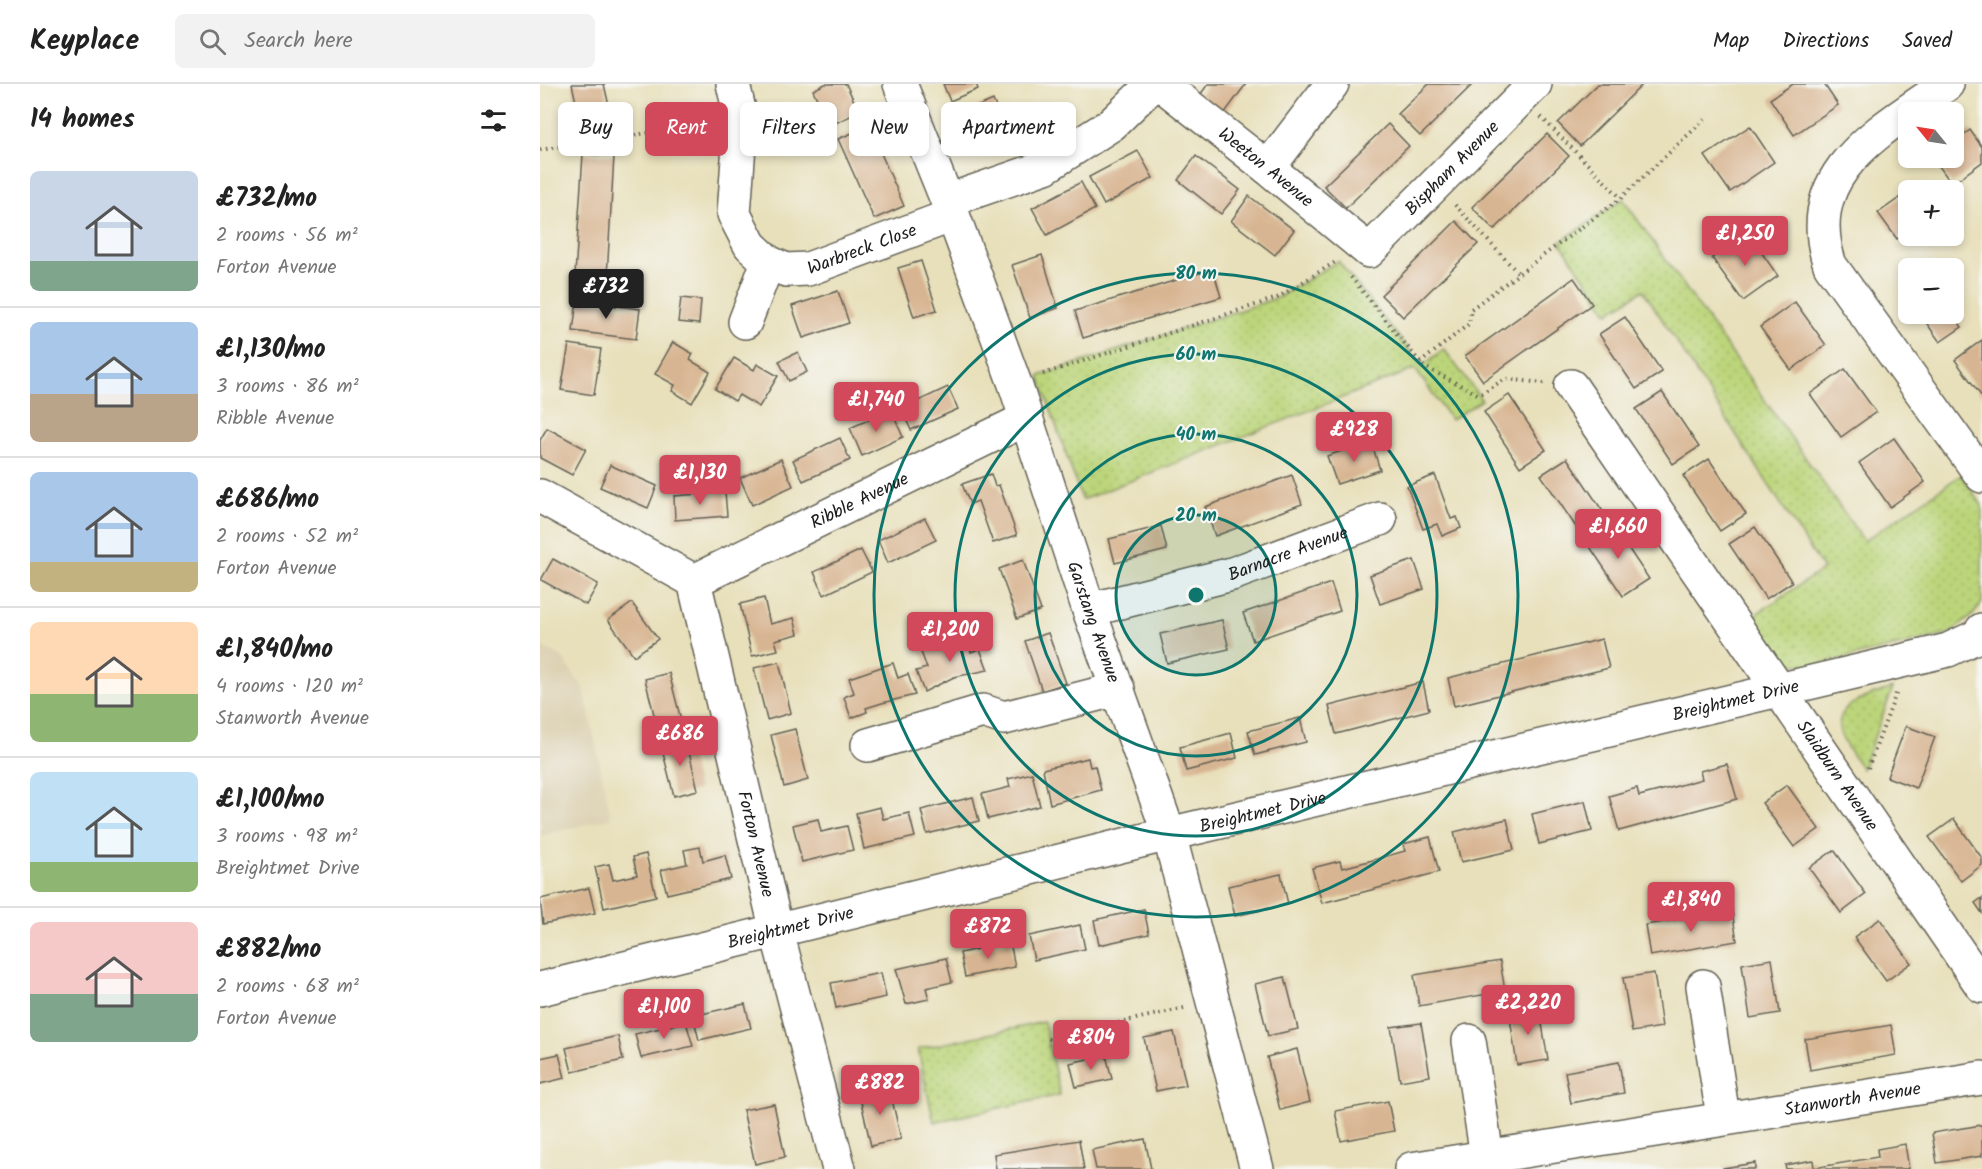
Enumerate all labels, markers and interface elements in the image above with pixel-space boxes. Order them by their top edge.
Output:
search box [175,14,595,68]
text: Keyplace [30,19,139,64]
text: Search here [244,24,353,59]
icon: search [196,25,229,58]
text: Map [1713,25,1749,58]
text: Directions [1782,25,1869,58]
text: Saved [1902,25,1952,58]
text: 14 homes [30,99,135,141]
chip: Buy [558,102,633,156]
chip: Rent [645,102,728,156]
chip: Filters [740,102,837,156]
chip: New [849,102,929,156]
chip: Apartment [941,102,1076,156]
north arrow [1898,102,1964,168]
map controls [1898,102,1964,324]
icon: filters [477,104,510,137]
street label: Bispham Avenue [1398,114,1507,223]
street label: Weeton Avenue [1211,121,1319,216]
text: £732/mo [216,178,317,220]
button: + [1898,180,1964,246]
icon: home [78,195,150,267]
pin: £1,250 [1696,216,1794,267]
street label: Warbreck Close [803,217,921,284]
text: £1,250 [1716,219,1774,251]
text: 2 rooms · 56 m² [216,220,358,252]
text: Forton Avenue [216,252,337,284]
button: − [1898,258,1964,324]
text: 80 m [1175,260,1217,289]
pin: £732 [570,269,642,320]
text: £732 [583,272,629,304]
text: £1,130/mo [216,329,326,371]
text: 60 m [1176,341,1217,370]
icon: home [78,346,150,418]
text: 3 rooms · 86 m² [216,371,359,403]
pin: £1,740 [827,382,925,433]
text: £1,740 [848,385,904,417]
text: Ribble Avenue [216,403,334,435]
pin: £928 [1318,412,1390,463]
text: £928 [1330,415,1378,447]
text: 40 m [1176,421,1217,450]
pin: £1,130 [651,455,749,506]
text: £1,130 [673,458,727,490]
street label: Ribble Avenue [806,465,914,538]
text: £686/mo [216,479,319,521]
icon: home [78,496,150,568]
text: 20 m [1175,502,1217,531]
pin: £1,660 [1569,509,1667,560]
text: £1,660 [1589,512,1647,544]
street label: Barnacre Avenue [1224,519,1353,590]
text: 2 rooms · 52 m² [216,521,358,553]
text: Forton Avenue [216,553,337,585]
street label: Garstang Avenue [1058,558,1127,687]
centre of rings [1186,585,1206,605]
pin: £1,200 [901,612,999,663]
text: £1,200 [921,615,979,647]
text: £1,840/mo [216,629,333,671]
icon: home [78,646,150,718]
text: 4 rooms · 120 m² [216,671,363,703]
street label: Breightmet Drive [1670,673,1802,731]
text: Stanworth Avenue [216,703,369,735]
street label: Slaidburn Avenue [1788,715,1885,838]
pin: £686 [644,716,716,767]
text: £686 [656,719,704,751]
text: £1,100/mo [216,779,325,821]
street label: Breightmet Drive [1197,784,1329,842]
street label: Forton Avenue [728,788,781,900]
icon: home [78,796,150,868]
text: 3 rooms · 98 m² [216,821,357,853]
text: Breightmet Drive [216,853,359,885]
pin: £1,840 [1642,882,1740,933]
text: £1,840 [1662,885,1720,917]
street label: Breightmet Drive [725,899,857,958]
pin: £872 [952,909,1024,960]
text: £872 [964,912,1012,944]
text: £882/mo [216,929,321,971]
icon: home [78,946,150,1018]
text: 2 rooms · 68 m² [216,971,359,1003]
pin: £2,220 [1479,985,1577,1036]
text: £2,220 [1495,988,1561,1020]
pin: £1,100 [615,989,713,1040]
text: £1,100 [638,992,690,1024]
text: Forton Avenue [216,1003,337,1035]
pin: £804 [1055,1020,1127,1071]
text: £804 [1067,1023,1115,1055]
pin: £882 [844,1065,916,1116]
text: £882 [855,1068,905,1100]
street label: Stanworth Avenue [1782,1075,1923,1125]

